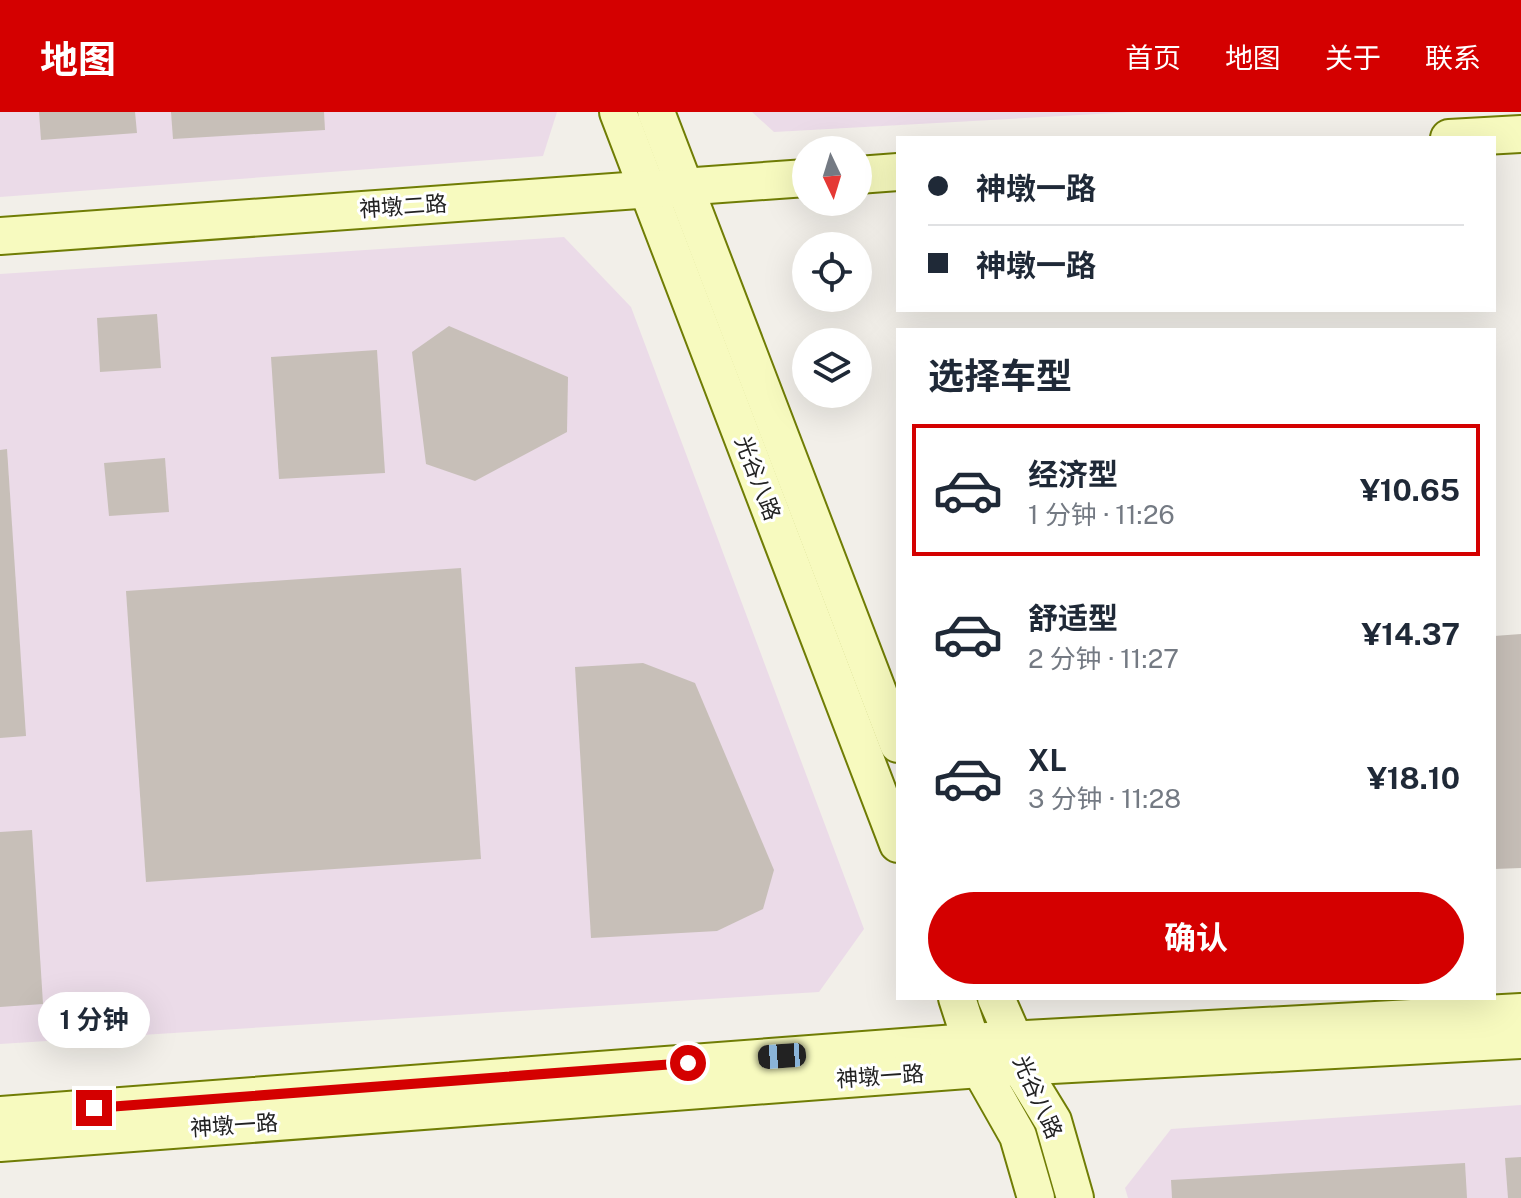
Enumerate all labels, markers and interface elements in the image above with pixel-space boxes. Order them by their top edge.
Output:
text: 地图 [40,37,116,82]
text: 首页 [1125,41,1181,74]
text: 地图 [1225,41,1281,74]
text: 关于 [1325,41,1381,74]
text: 联系 [1425,41,1481,74]
north arrow [792,136,872,216]
map controls [792,136,872,408]
text: 神墩一路 [976,170,1096,206]
street label: 神墩二路 [358,190,448,222]
button: locate [792,232,872,312]
text: 神墩一路 [976,247,1096,283]
button: layers [792,328,872,408]
text: 选择车型 [928,355,1072,397]
street label: 光谷八路 [730,432,786,524]
icon: car [932,454,1004,526]
text: 经济型 [1028,456,1118,492]
text: ¥10.65 [1360,472,1460,508]
text: 1 分钟 · 11:26 [1028,499,1175,530]
icon: car [932,598,1004,670]
text: 舒适型 [1028,600,1118,636]
text: ¥14.37 [1361,616,1460,652]
text: 2 分钟 · 11:27 [1028,643,1179,674]
icon: car [932,742,1004,814]
text: XL [1028,742,1067,778]
text: ¥18.10 [1367,760,1460,796]
text: 3 分钟 · 11:28 [1028,783,1181,814]
button: 确认 [928,892,1464,984]
callout: 1 分钟 [38,992,150,1048]
text: 1 分钟 [60,1004,129,1035]
car [757,1042,807,1070]
route start [670,1045,706,1081]
street label: 光谷八路 [1008,1052,1068,1142]
street label: 神墩一路 [835,1060,925,1092]
route end [76,1090,112,1126]
street label: 神墩一路 [189,1109,279,1141]

